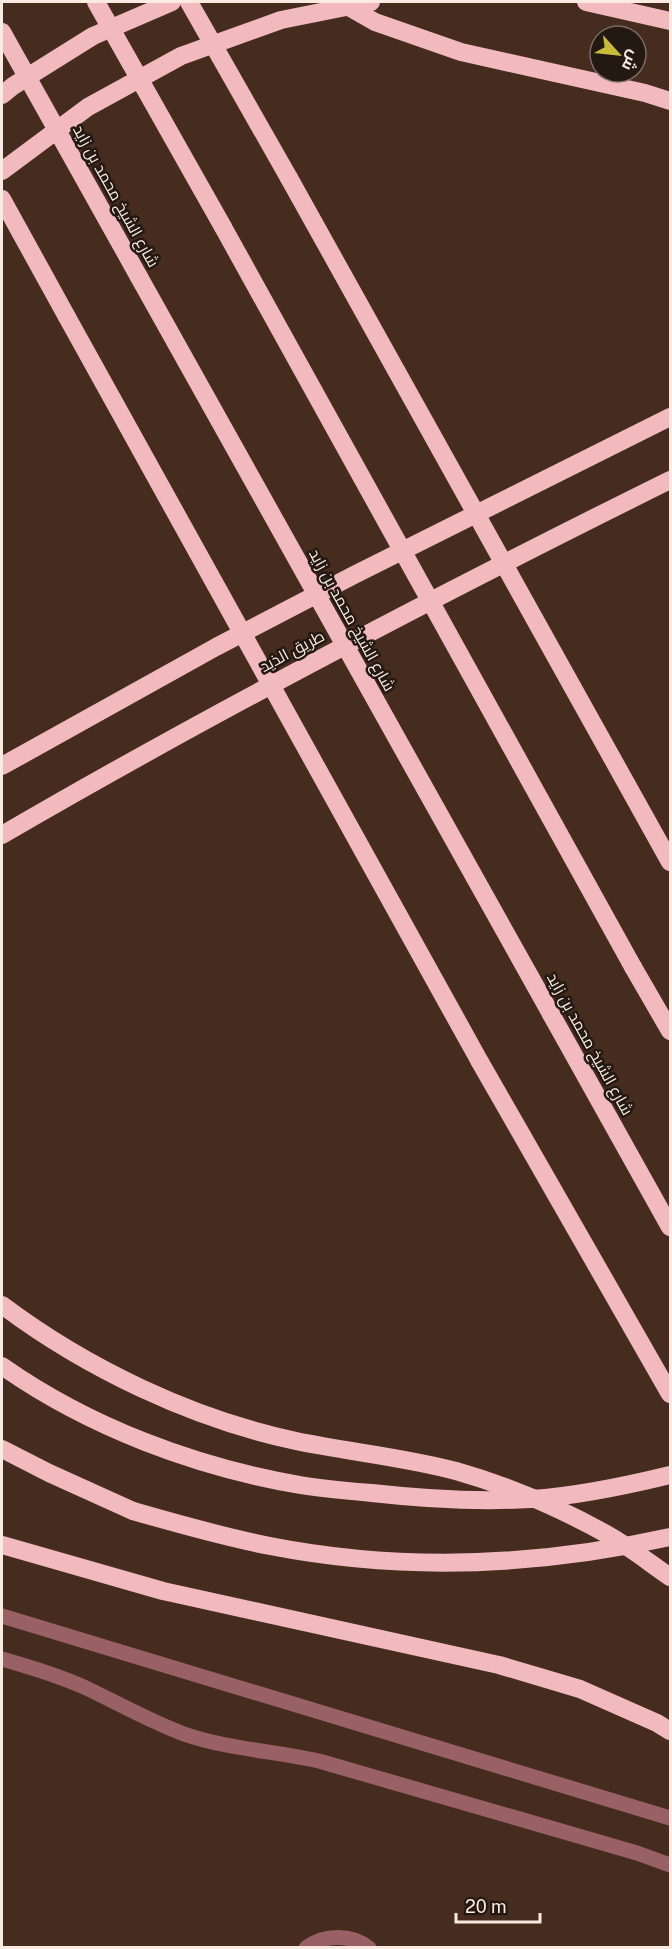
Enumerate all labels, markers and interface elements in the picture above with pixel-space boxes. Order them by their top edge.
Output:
north arrow [588,24,648,84]
text: ش [618,47,644,74]
street label: شارع الشيخ محمد بن زايد [67,121,163,271]
street label: شارع الشيخ محمد بن زايد [303,545,399,695]
street label: طريق الذيد [256,626,328,677]
street label: شارع الشيخ محمد بن زايد [541,969,637,1119]
scale bar [456,1886,540,1924]
text: 20 m [465,1896,507,1917]

